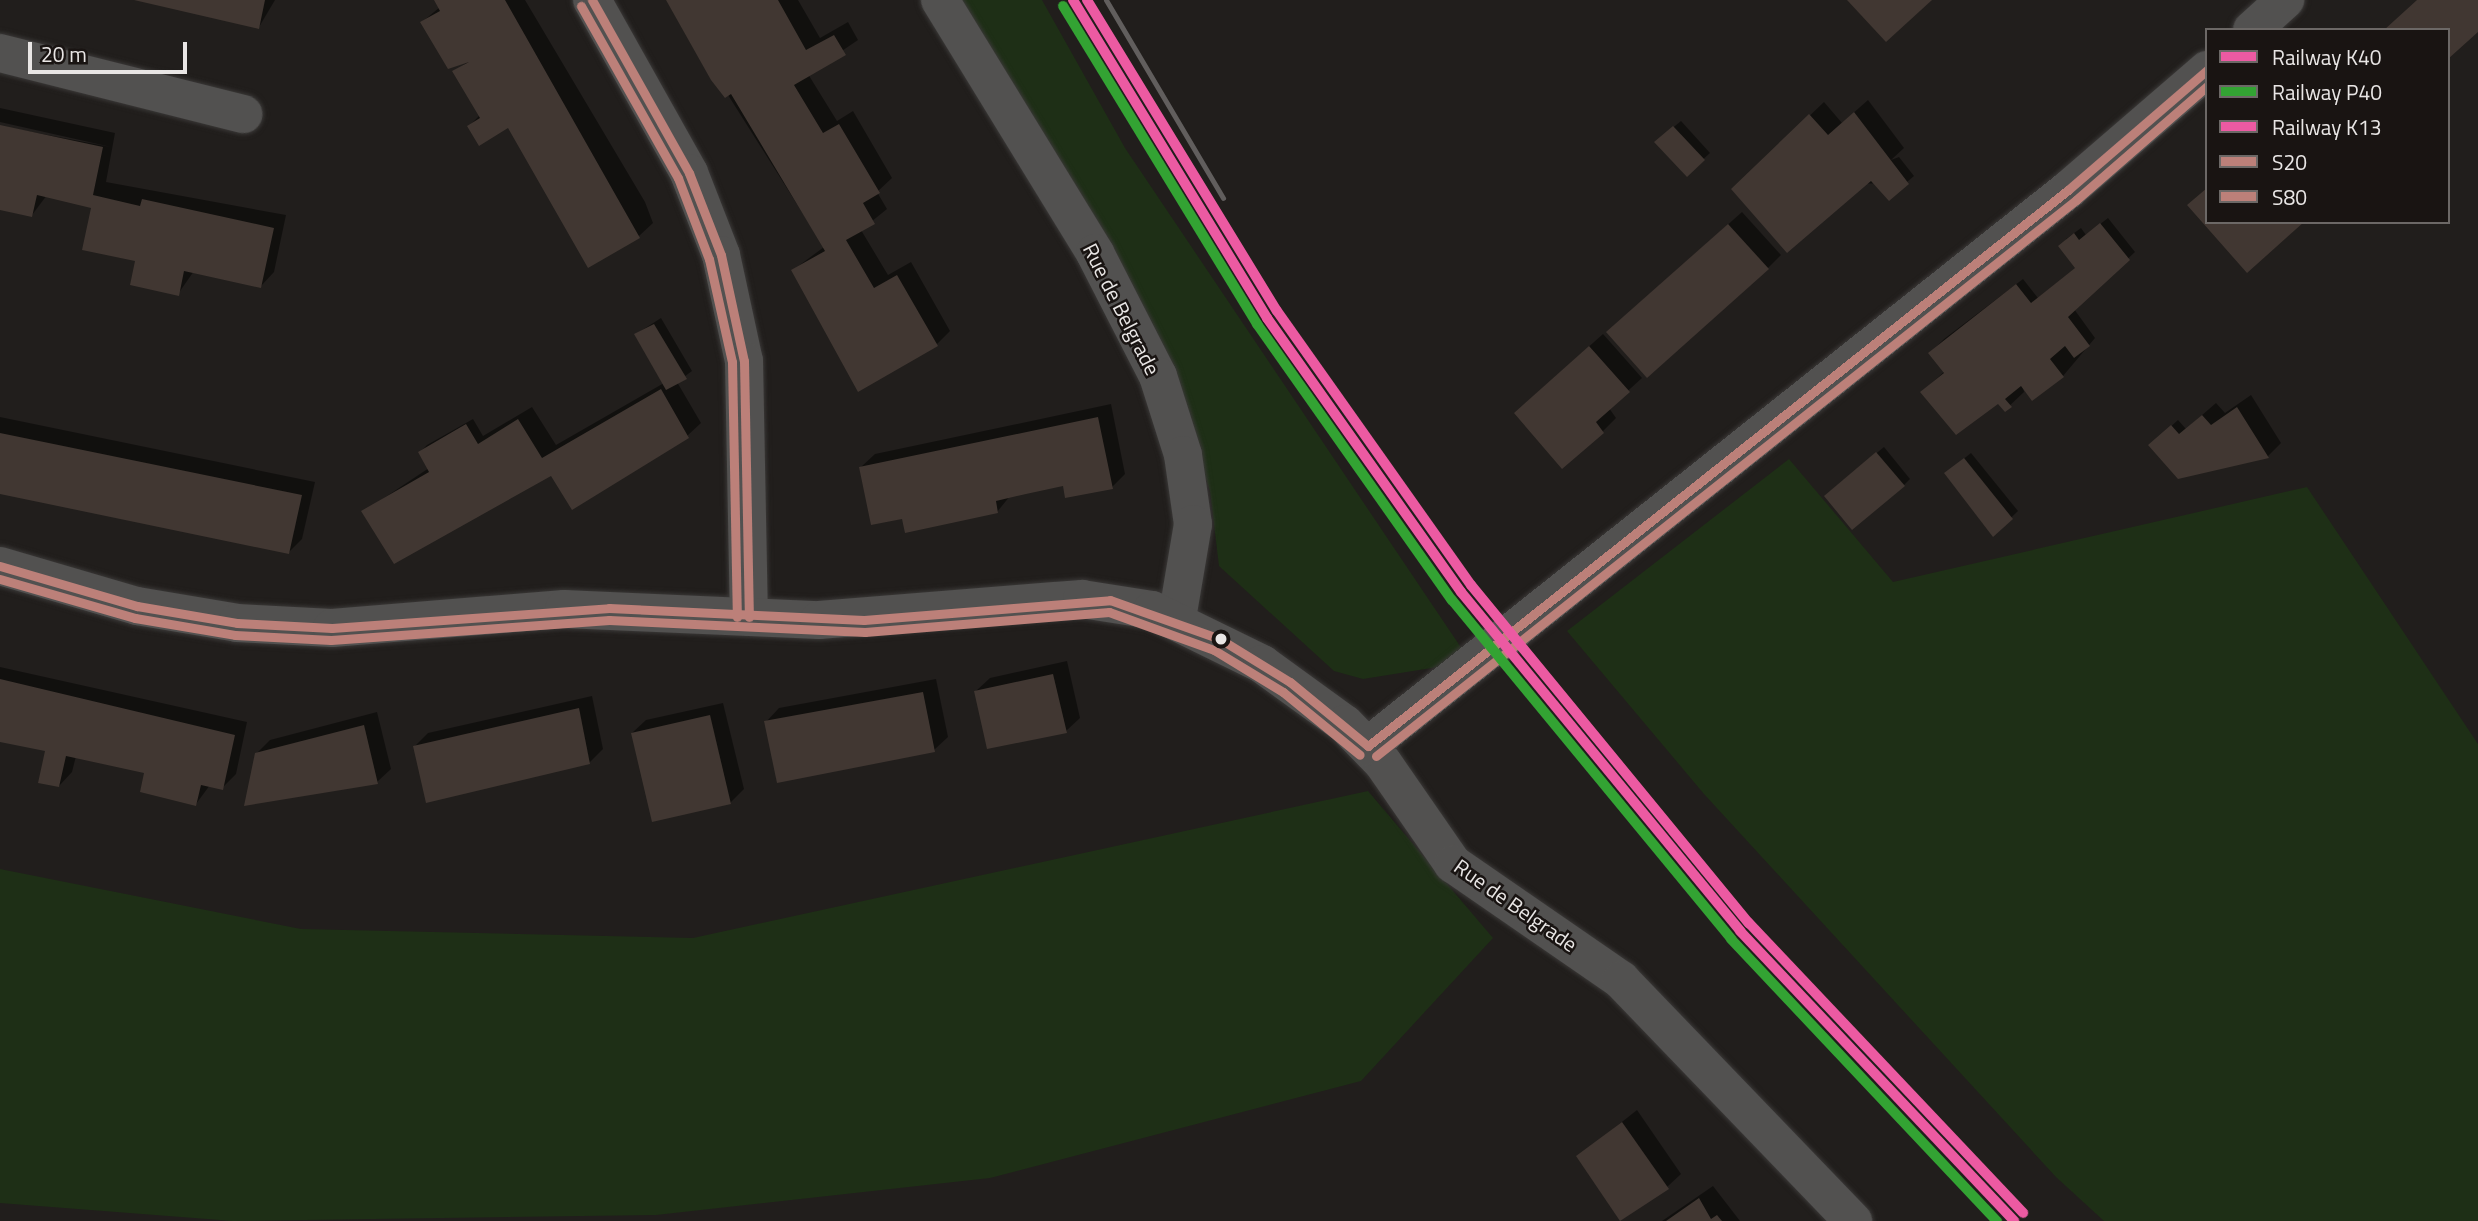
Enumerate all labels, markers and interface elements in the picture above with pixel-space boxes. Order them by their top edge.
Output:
scale bar [32,28,191,72]
legend [2205,28,2450,224]
text: 20 m [41,38,87,70]
text: Railway K40 [2272,41,2381,73]
text: Railway P40 [2272,76,2382,108]
text: Railway K13 [2272,111,2381,143]
text: S20 [2272,146,2307,178]
text: S80 [2272,181,2307,213]
street label: Rue de Belgrade [1078,239,1166,379]
unlabelled marker [1214,632,1228,646]
street label: Rue de Belgrade [1450,853,1582,957]

